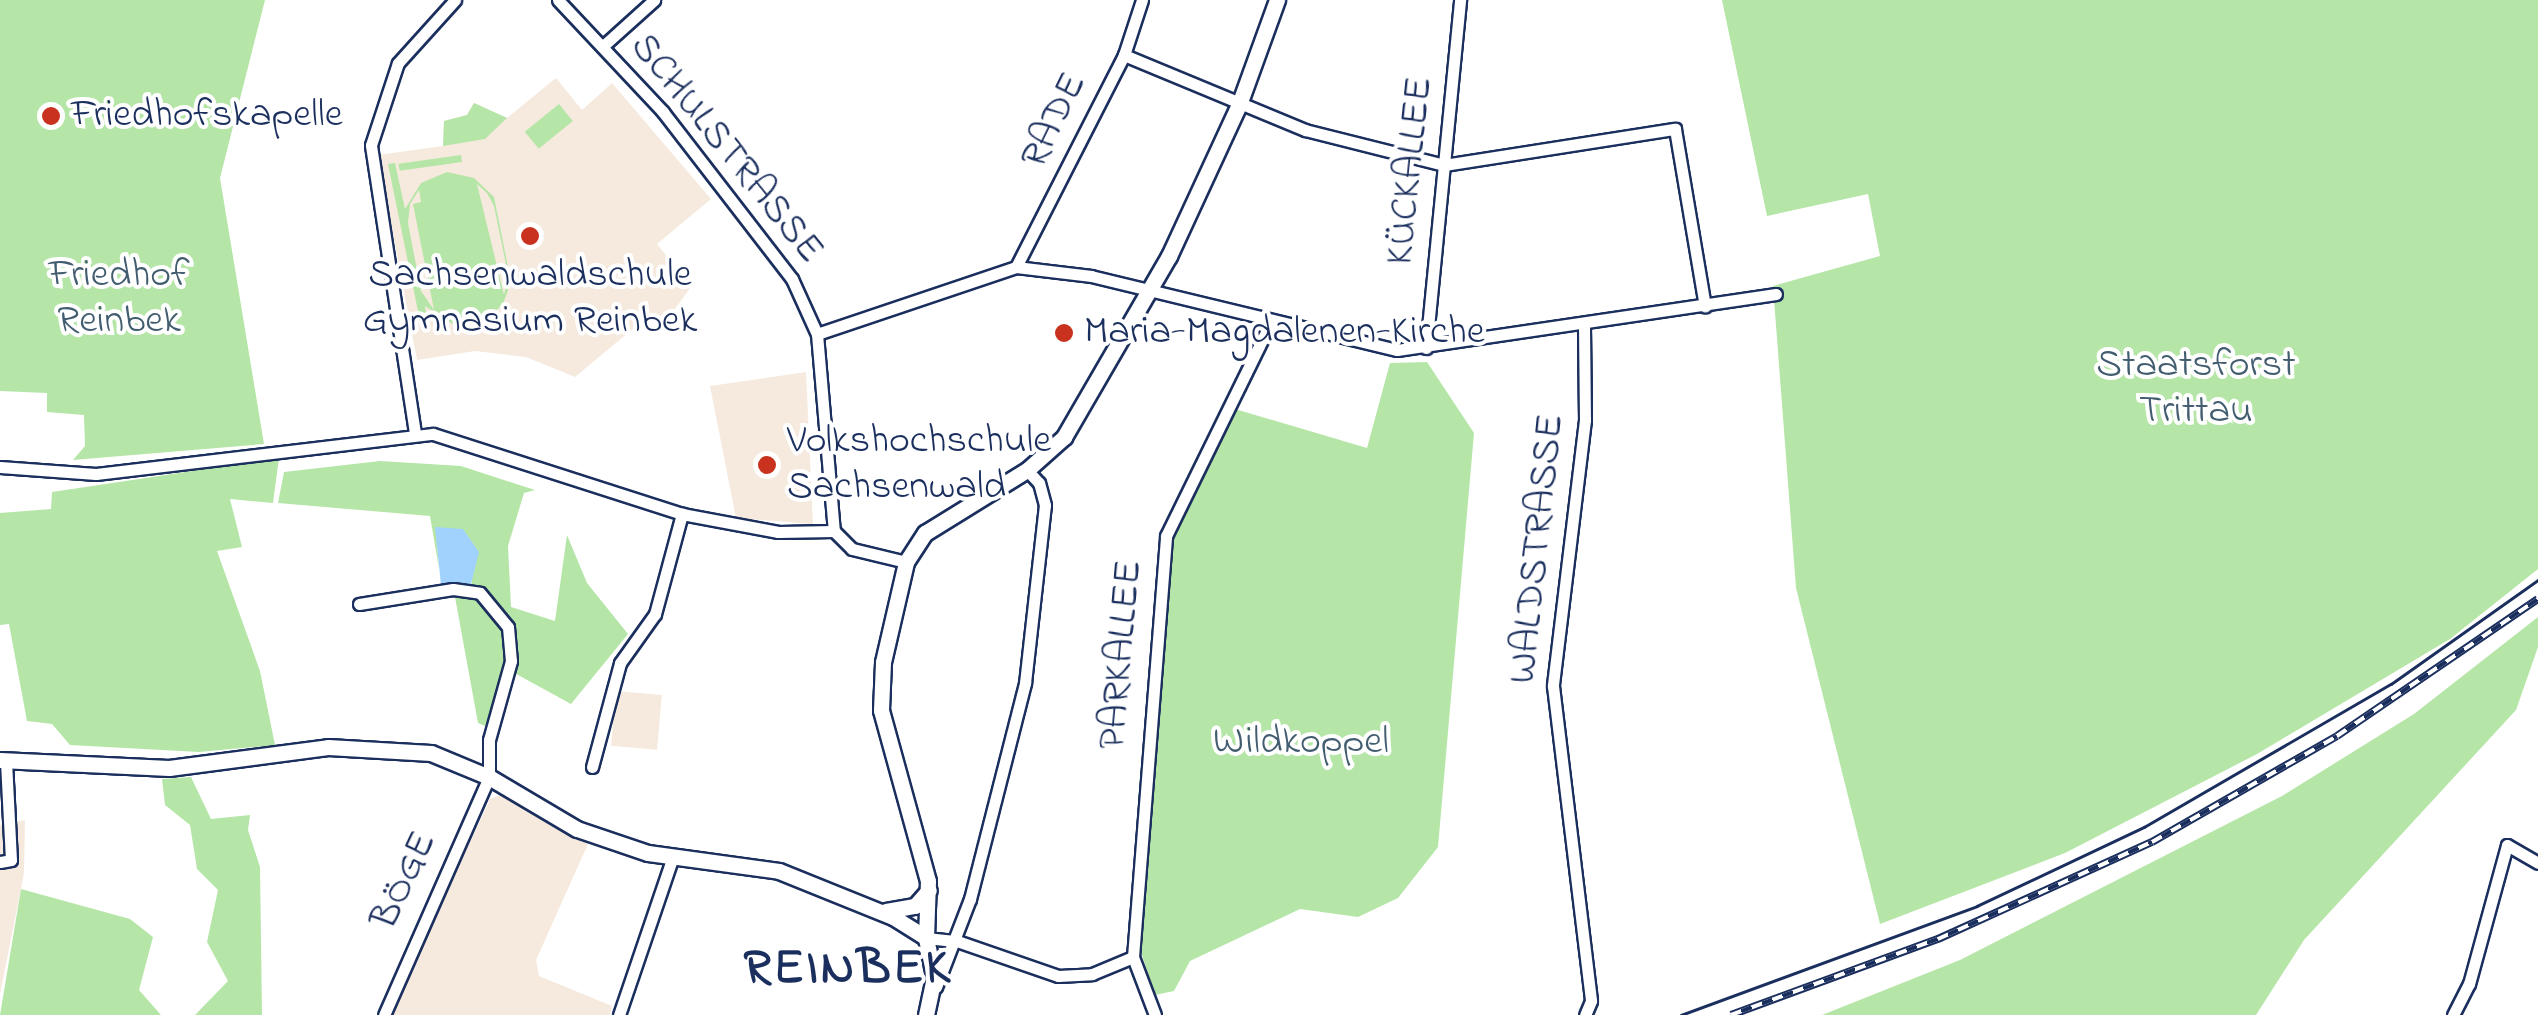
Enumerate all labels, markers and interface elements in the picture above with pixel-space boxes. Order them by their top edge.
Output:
street label: SCHULSTRASSE [619,24,833,274]
street label: RADE [1011,65,1099,177]
street label: KÜCKALLEE [1377,75,1445,267]
place label: Friedhofskapelle [71,92,343,140]
marker: Friedhofskapelle [40,105,62,127]
marker: Sachsenwaldschule Gymnasium Reinbek [519,225,541,247]
park label: Friedhof Reinbek [48,252,190,346]
place label: Sachsenwaldschule Gymnasium Reinbek [363,252,697,346]
place label: Maria-Magdalenen-Kirche [1084,309,1485,357]
marker: Maria-Magdalenen-Kirche [1053,322,1075,344]
park label: Staatsforst Trittau [2096,342,2296,436]
street label: WALDSTRASSE [1500,412,1576,686]
place label: Volkshochschule Sachsenwald [787,418,1051,512]
marker: Volkshochschule Sachsenwald [756,454,778,476]
street label: PARKALLEE [1090,558,1154,752]
park label: Wildkoppel [1213,719,1389,767]
street label: BÖGE [362,824,448,938]
district label: REINBEK [743,940,953,1000]

